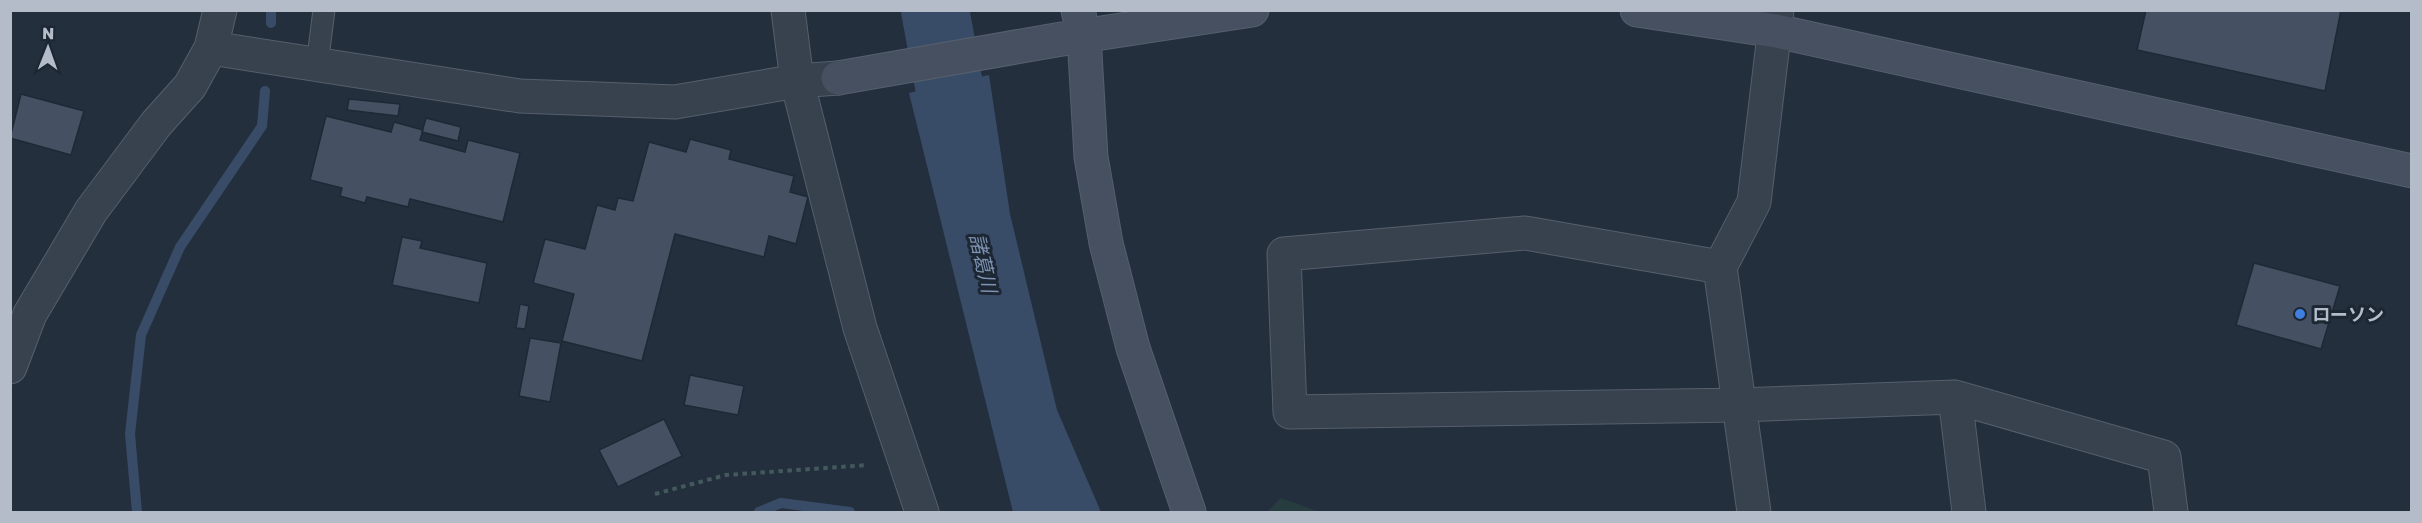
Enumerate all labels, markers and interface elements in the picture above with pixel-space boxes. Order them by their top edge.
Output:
north arrow [18,18,78,78]
text: N [42,23,55,43]
water label: 諸葛川 [966,231,1003,297]
place label: ローソン [2312,303,2384,325]
marker: ローソン [2293,307,2307,321]

